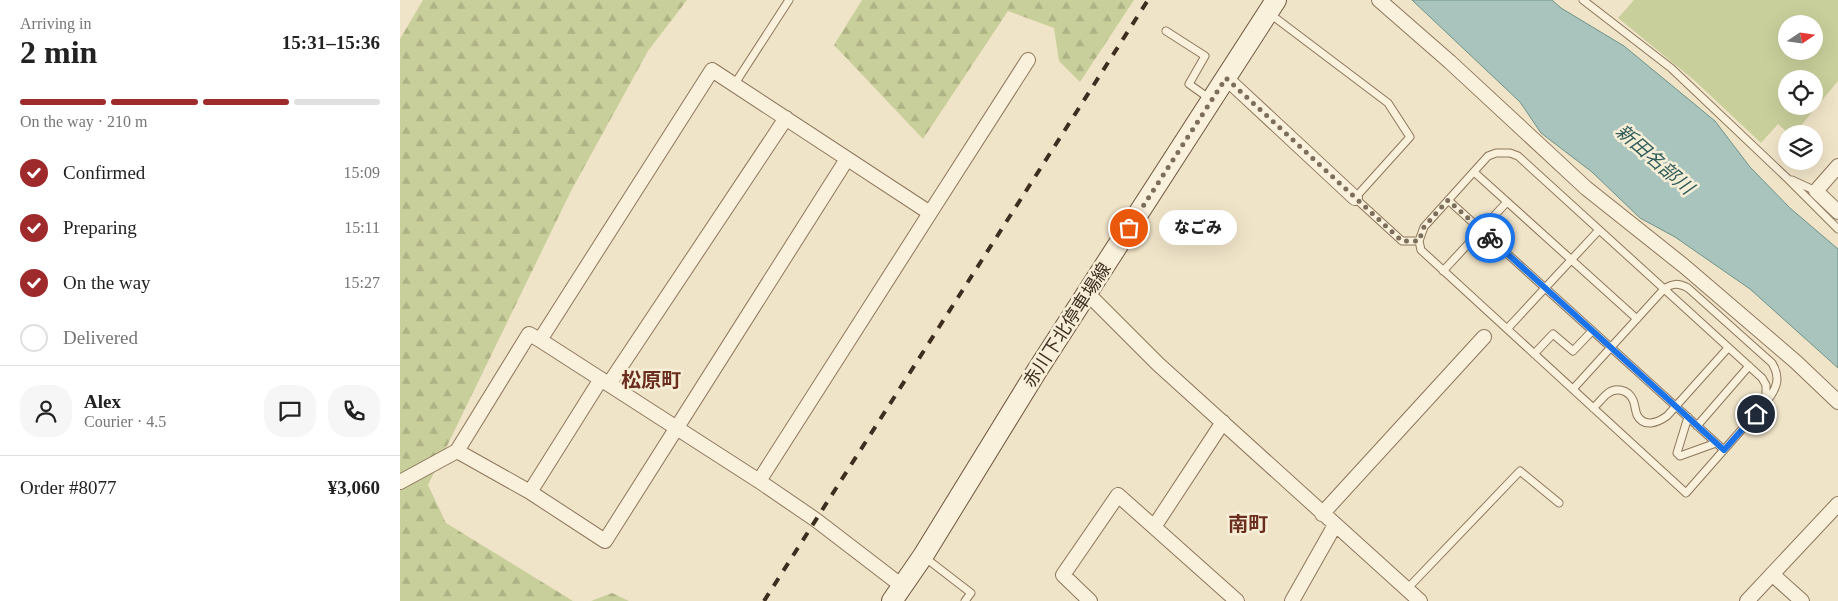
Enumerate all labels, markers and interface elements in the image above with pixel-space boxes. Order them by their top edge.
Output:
text: Arriving in [20,15,92,32]
north arrow [1778,15,1822,60]
map controls [1778,15,1823,170]
text: 15:31–15:36 [282,32,380,53]
text: 2 min [20,34,97,70]
button: locate [1778,70,1823,115]
text: On the way · 210 m [20,113,148,130]
water label: 新田名部川 [1612,120,1699,200]
button: layers [1778,125,1823,170]
icon: check [20,159,48,187]
text: Confirmed [63,162,145,183]
text: 15:09 [344,164,380,181]
pin [1108,207,1150,249]
callout: なごみ [1159,210,1236,246]
courier [1465,213,1515,263]
icon: check [20,214,48,242]
icon: bag [1115,214,1143,242]
text: Preparing [63,217,137,238]
text: 15:11 [344,219,380,236]
text: なごみ [1174,219,1222,236]
icon: bike [1476,224,1504,252]
street label: 赤川下北停車場線 [1019,259,1115,391]
icon: check [20,269,48,297]
text: On the way [63,272,151,293]
text: 15:27 [344,274,380,291]
text: Delivered [63,327,138,348]
district label: 松原町 [621,369,681,391]
button: person [20,385,72,437]
button: chat [264,385,316,437]
button: phone [328,385,380,437]
text: Alex [84,391,121,412]
pin [1735,393,1777,435]
icon: home [1742,400,1770,428]
text: Courier · 4.5 [84,413,166,430]
text: Order #8077 [20,477,117,498]
text: ¥3,060 [328,477,380,498]
district label: 南町 [1228,513,1268,535]

